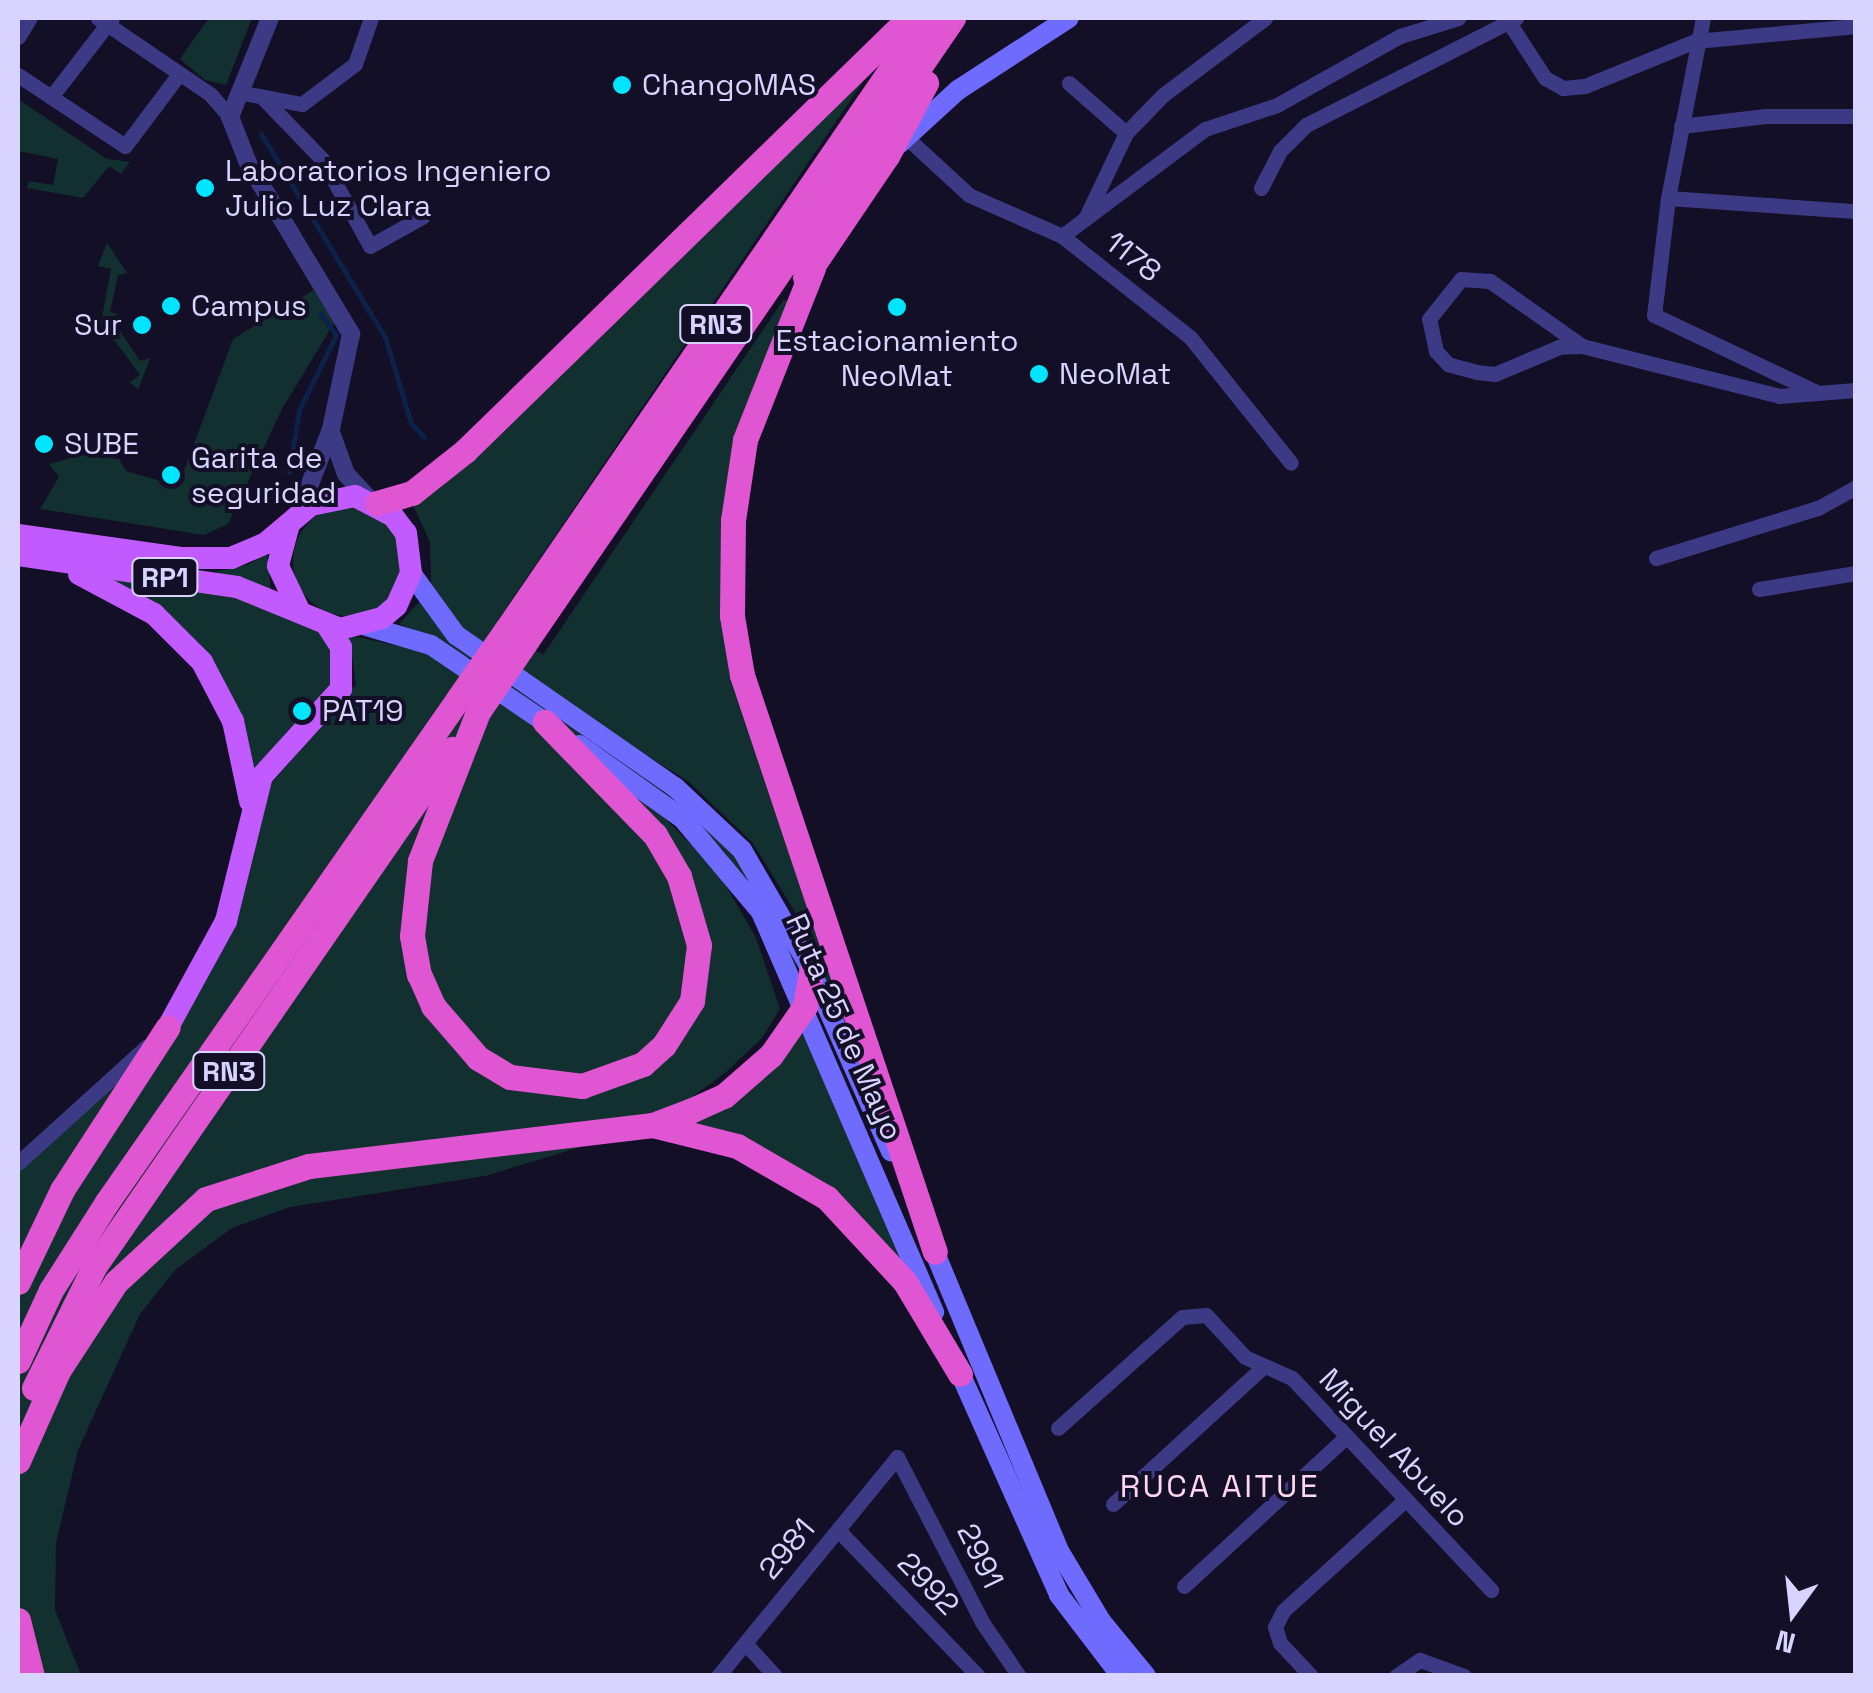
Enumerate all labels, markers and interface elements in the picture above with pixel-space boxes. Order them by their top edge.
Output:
place label: ChangoMAS [642,67,816,103]
marker: ChangoMAS [611,74,633,96]
place label: Laboratorios Ingeniero Julio Luz Clara [225,153,552,224]
marker: Laboratorios Ingeniero Julio Luz Clara [194,177,216,199]
street label: 1178 [1098,224,1168,290]
place label: Campus [191,288,307,324]
marker: Campus [160,295,182,317]
marker: Estacionamiento NeoMat [886,296,908,318]
road number: RN3 [678,301,754,347]
place label: Sur [74,307,122,343]
marker: Sur [131,314,153,336]
place label: Estacionamiento NeoMat [775,323,1019,394]
place label: NeoMat [1059,356,1171,392]
marker: NeoMat [1028,363,1050,385]
place label: SUBE [64,426,139,462]
marker: SUBE [33,433,55,455]
place label: Garita de seguridad [191,440,336,510]
marker: Garita de seguridad [160,464,182,486]
road number: RP1 [130,554,200,600]
place label: PAT19 [322,693,404,729]
marker: PAT19 [291,700,313,722]
street label: Ruta 25 de Mayo [778,908,910,1146]
road number: RN3 [192,1048,266,1094]
street label: Miguel Abuelo [1311,1361,1477,1535]
district label: RUCA AITUE [1119,1467,1321,1505]
street label: 2981 [751,1512,823,1586]
street label: 2991 [949,1518,1011,1594]
street label: 2992 [890,1545,966,1623]
north arrow [1743,1563,1843,1663]
text: N [1772,1622,1799,1662]

